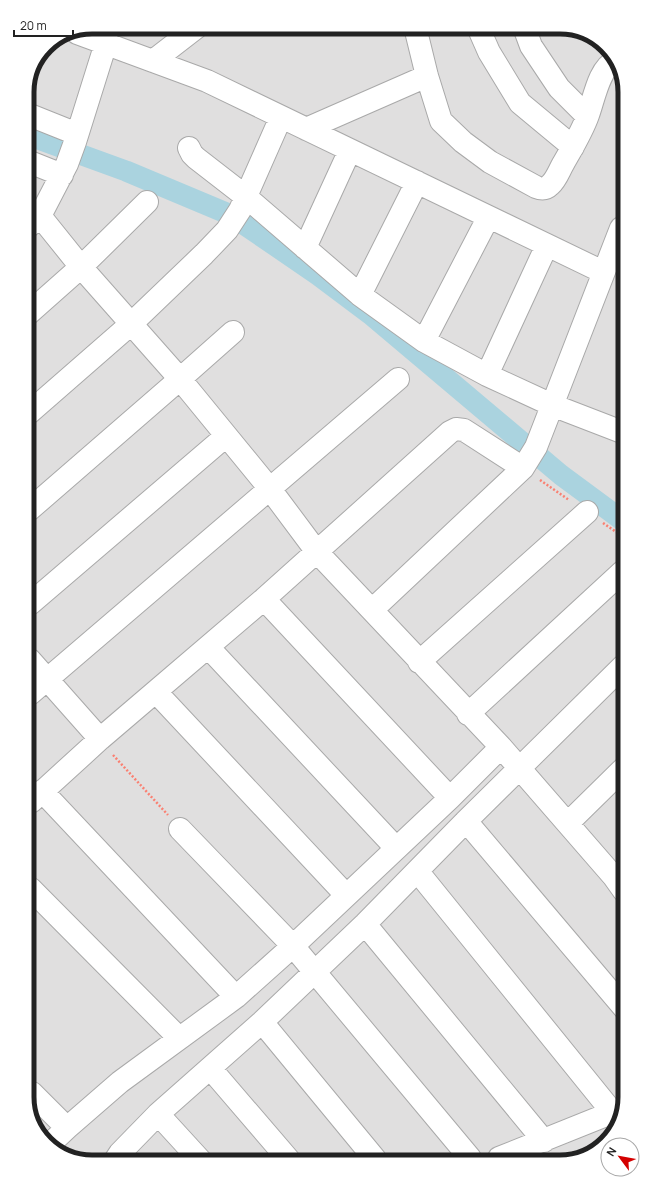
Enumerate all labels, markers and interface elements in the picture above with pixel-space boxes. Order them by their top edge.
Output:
scale bar [14,12,73,38]
text: 20 m [20,17,47,34]
north arrow [600,1137,640,1177]
text: N [603,1144,620,1159]

